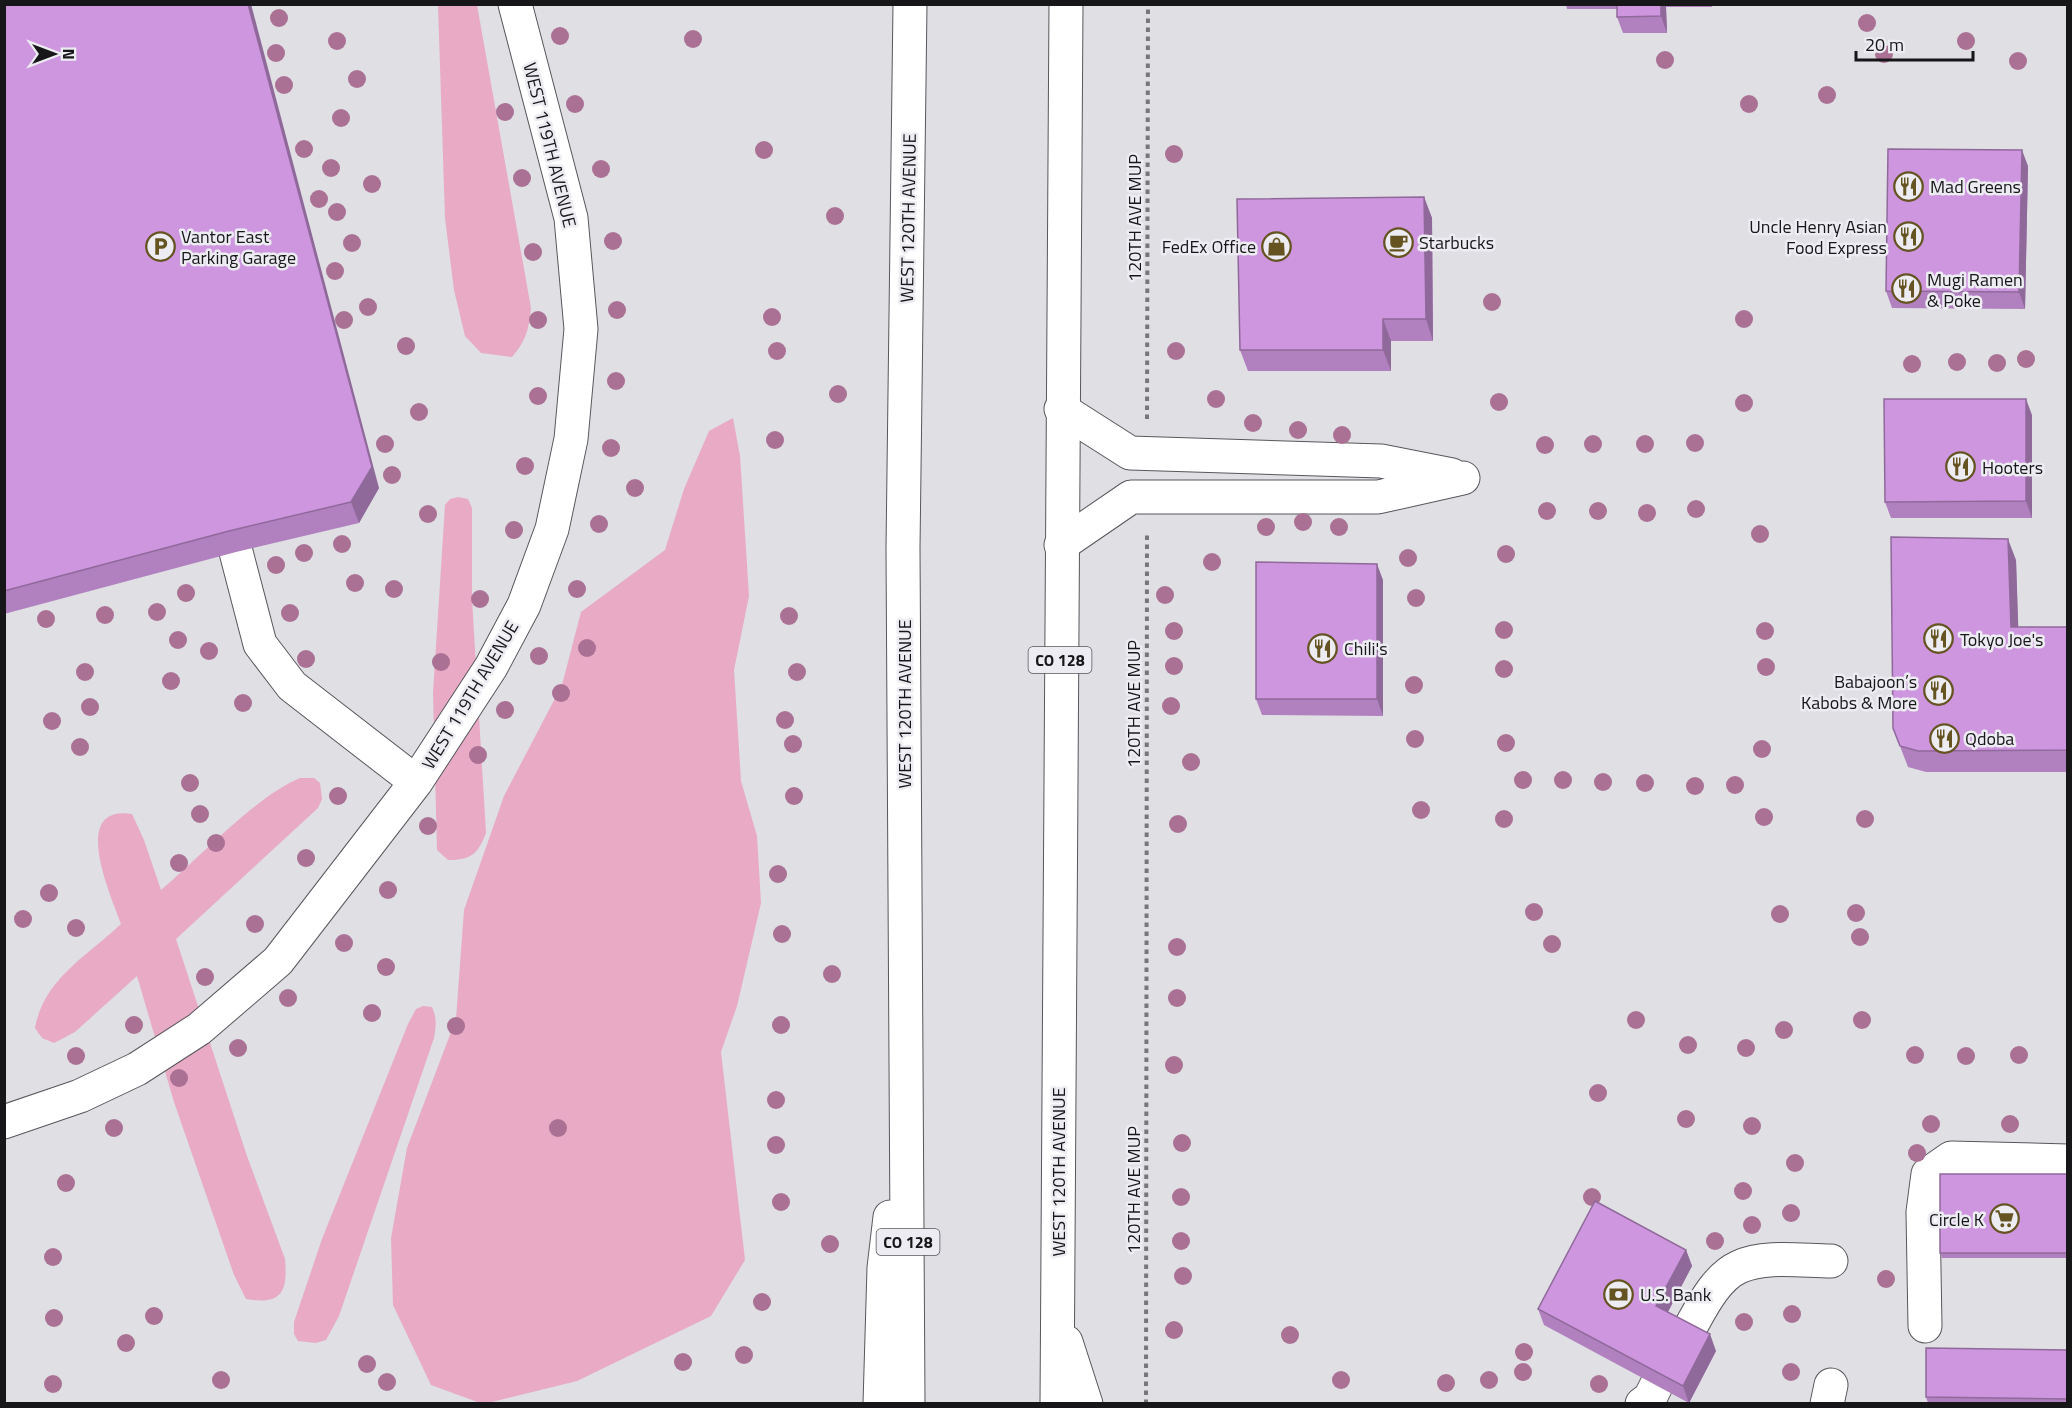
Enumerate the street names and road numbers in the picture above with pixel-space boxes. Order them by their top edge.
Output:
street label: WEST 119TH AVENUE [516,60,584,230]
street label: WEST 120TH AVENUE [893,133,923,303]
street label: 120TH AVE MUP [1121,154,1148,282]
street label: WEST 119TH AVENUE [415,615,525,774]
street label: WEST 120TH AVENUE [891,619,918,789]
street label: 120TH AVE MUP [1120,640,1147,768]
road number: CO 128 [1028,647,1092,673]
street label: WEST 120TH AVENUE [1045,1087,1072,1257]
street label: 120TH AVE MUP [1120,1126,1147,1254]
road number: CO 128 [876,1229,940,1255]

